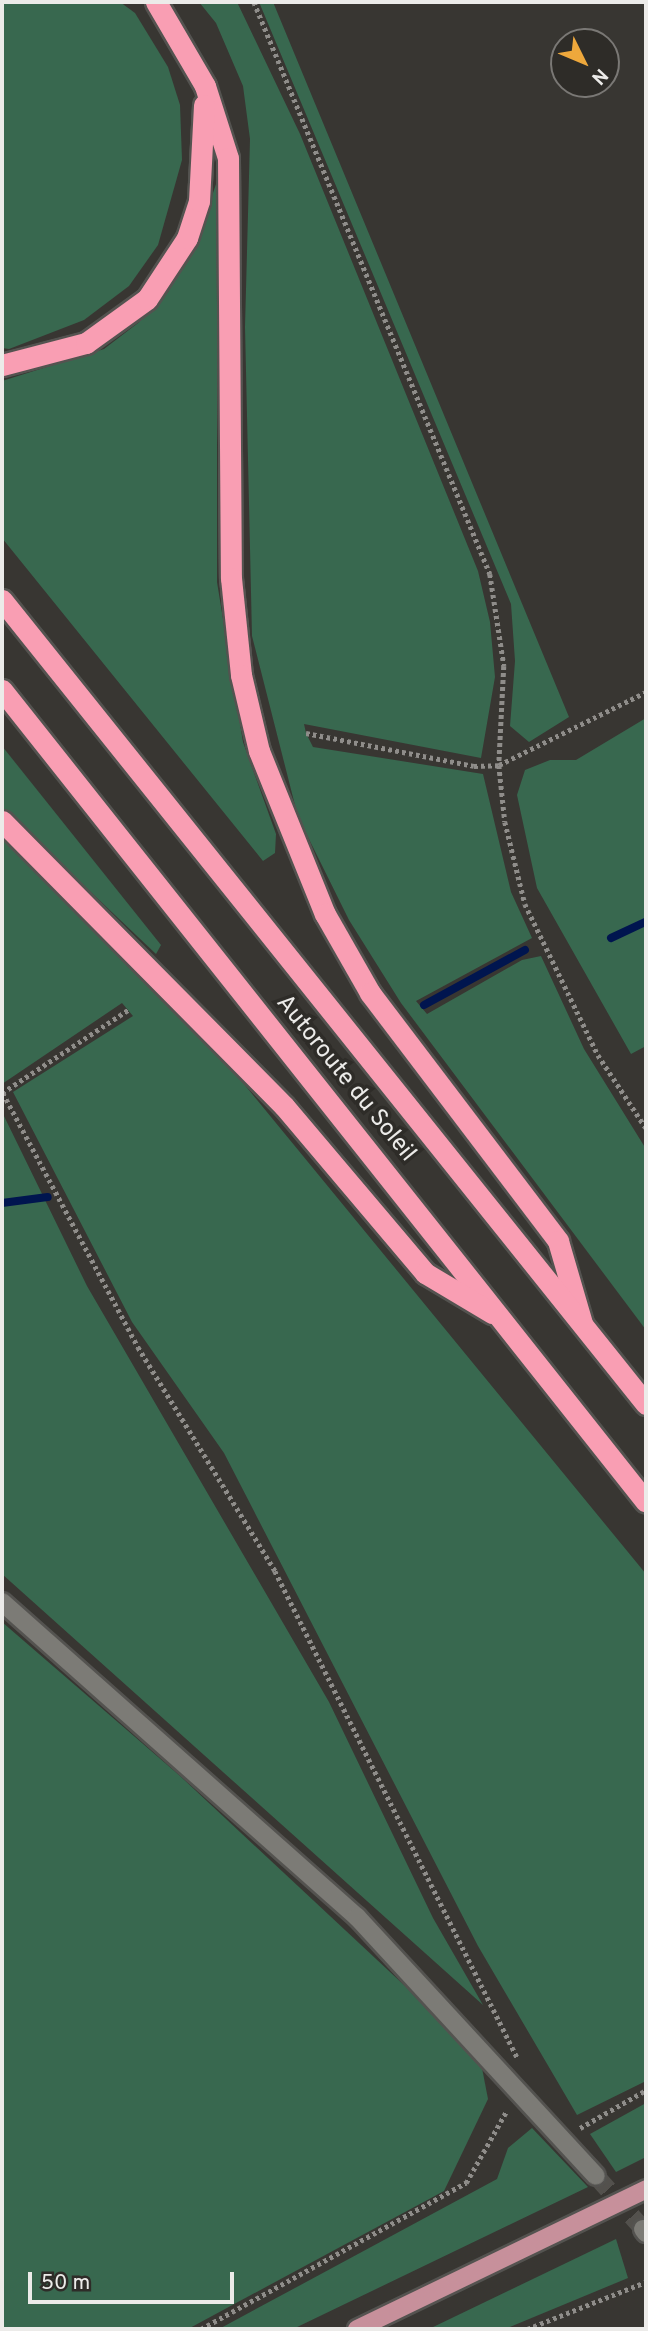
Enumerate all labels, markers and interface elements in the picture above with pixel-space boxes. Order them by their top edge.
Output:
north arrow [550,28,620,98]
text: N [585,63,612,89]
street label: Autoroute du Soleil [269,990,421,1168]
scale bar [32,2258,238,2302]
text: 50 m [41,2270,90,2297]

